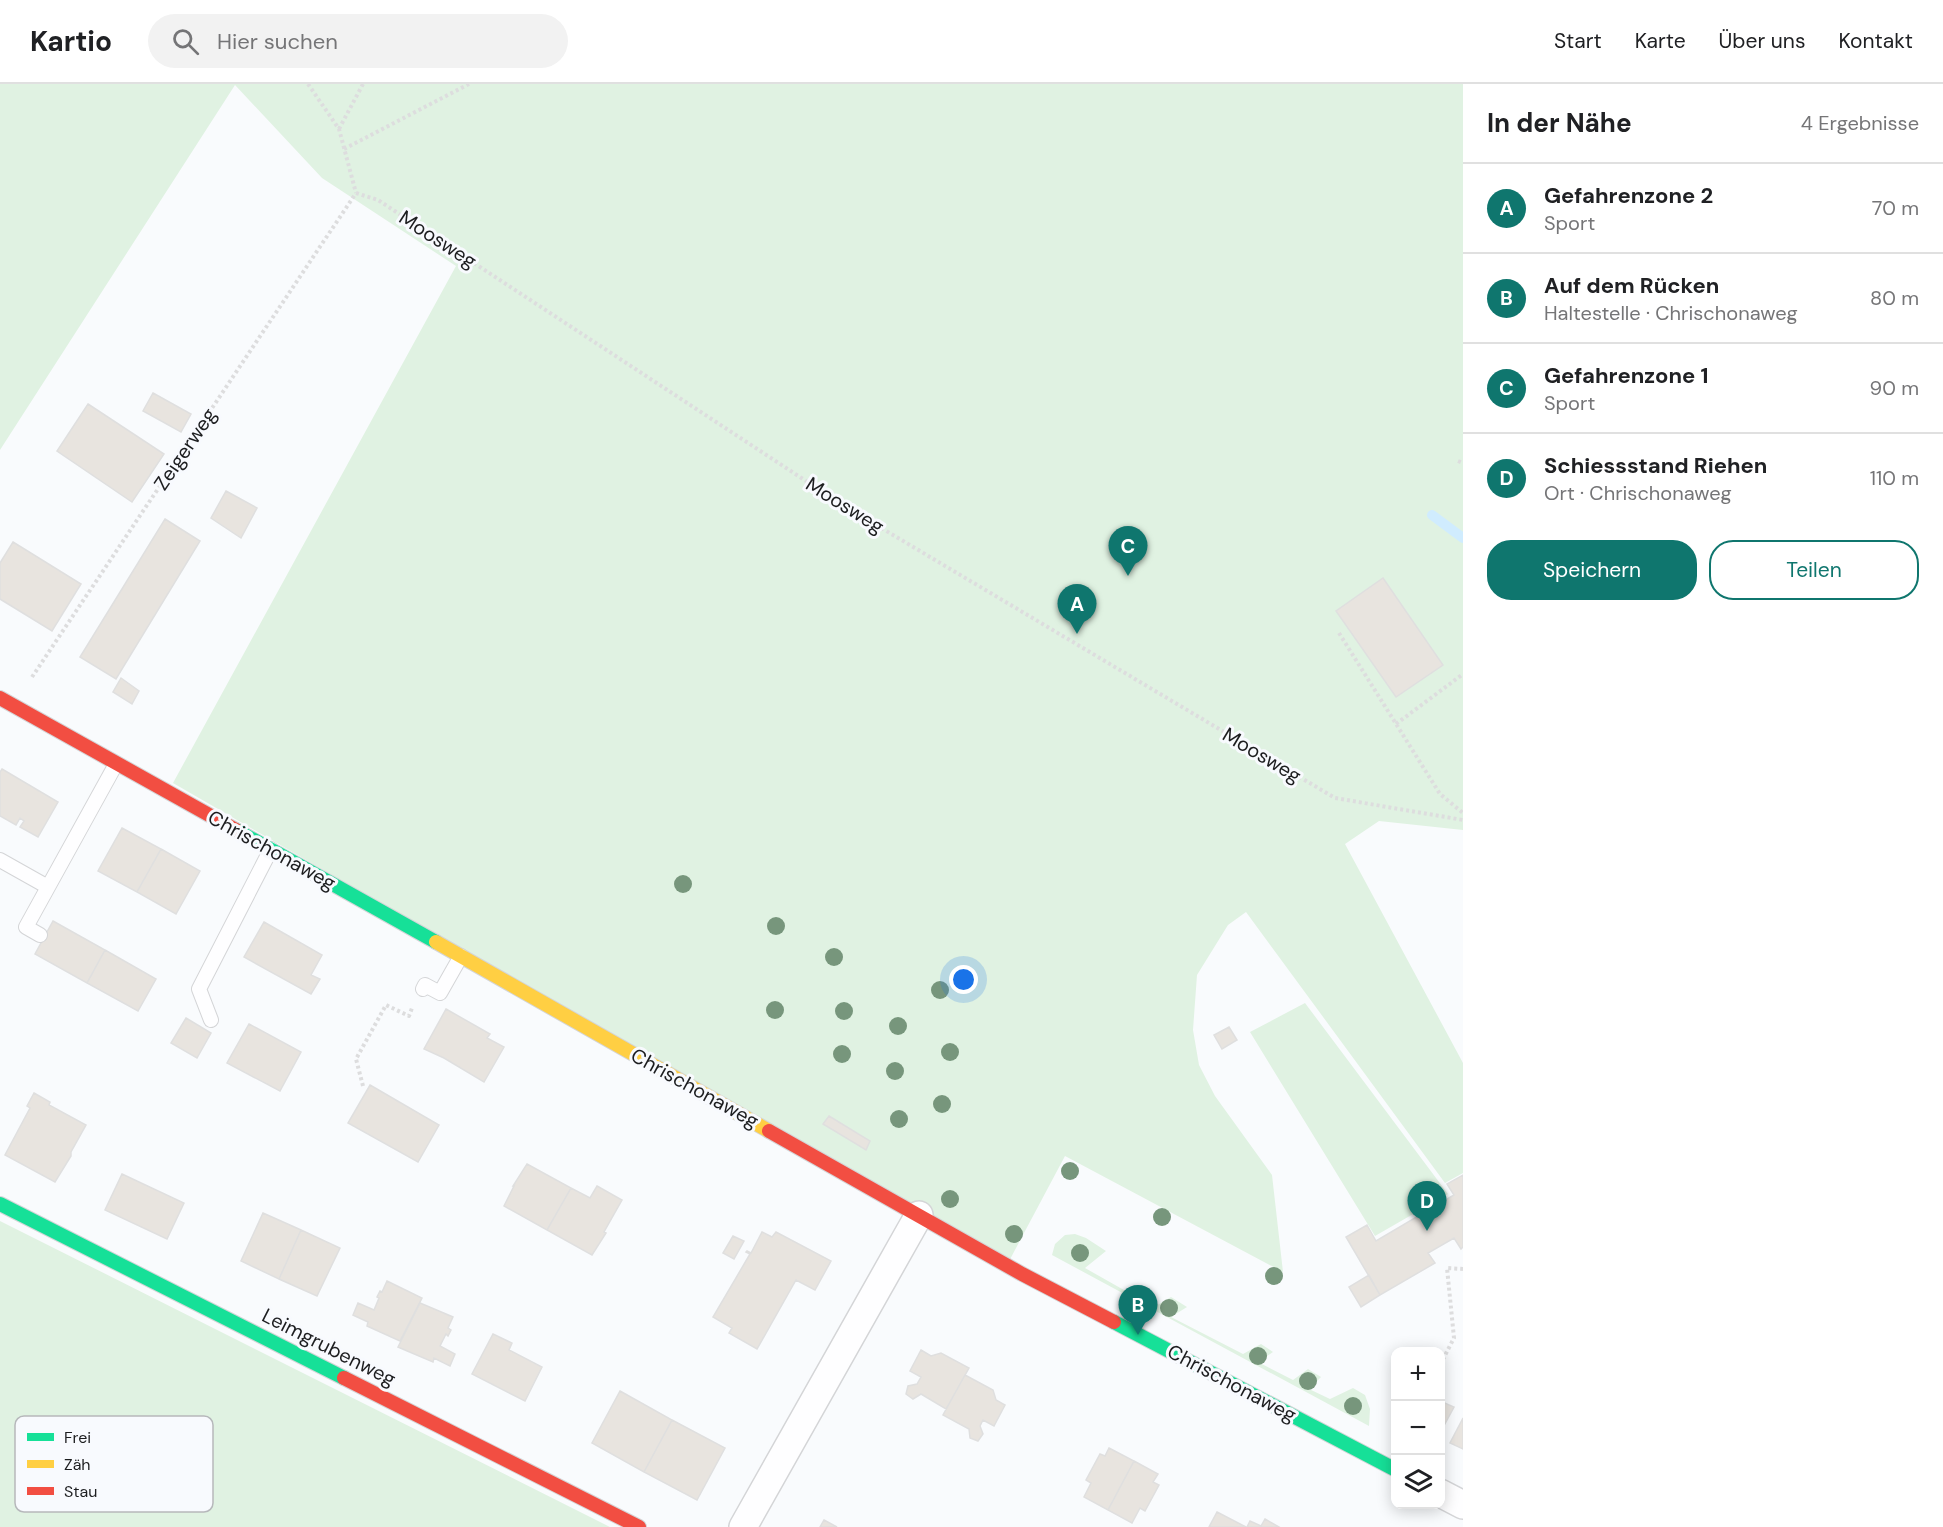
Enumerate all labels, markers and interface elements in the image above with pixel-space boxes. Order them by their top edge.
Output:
search box [148,14,568,68]
text: Kartio [30,23,112,60]
icon: search [169,25,202,58]
text: Hier suchen [217,27,338,56]
text: Start [1554,27,1602,55]
text: Karte [1635,27,1686,55]
text: Über uns [1719,27,1805,55]
text: Kontakt [1838,27,1913,55]
text: In der Nähe [1487,106,1632,140]
text: 4 Ergebnisse [1801,110,1919,136]
text: Gefahrenzone 2 [1544,181,1713,210]
text: A [1499,195,1514,221]
text: 70 m [1872,195,1919,221]
street label: Moosweg [394,204,482,274]
text: Sport [1544,210,1595,236]
text: Auf dem Rücken [1544,271,1719,300]
text: B [1500,285,1513,311]
text: 80 m [1870,285,1919,311]
text: Haltestelle · Chrischonaweg [1544,300,1798,326]
text: Gefahrenzone 1 [1544,361,1708,390]
text: C [1499,375,1514,401]
text: 90 m [1870,375,1919,401]
text: Sport [1544,390,1595,416]
street label: Zeigerweg [148,403,222,495]
text: Schiessstand Riehen [1544,451,1767,480]
text: D [1499,465,1514,491]
text: 110 m [1870,465,1919,491]
street label: Moosweg [801,471,889,539]
text: Ort · Chrischonaweg [1544,480,1732,506]
pin: C [1108,526,1148,576]
button: Speichern [1487,540,1697,600]
button: Teilen [1709,540,1919,600]
pin: A [1058,584,1096,634]
street label: Moosweg [1218,721,1306,789]
street label: Chrischonaweg [203,804,341,896]
your location [949,965,978,994]
street label: Chrischonaweg [626,1042,764,1134]
pin: D [1408,1182,1446,1231]
pin: B [1118,1286,1158,1335]
street label: Leimgrubenweg [258,1302,400,1392]
street label: Chrischonaweg [1163,1338,1301,1428]
map controls [1391,1347,1445,1509]
button: + [1391,1347,1445,1401]
button: − [1391,1401,1445,1455]
legend [15,1416,213,1512]
text: Frei [64,1427,91,1448]
text: Zäh [64,1454,91,1475]
button: layers [1391,1455,1445,1509]
text: Stau [64,1481,97,1502]

